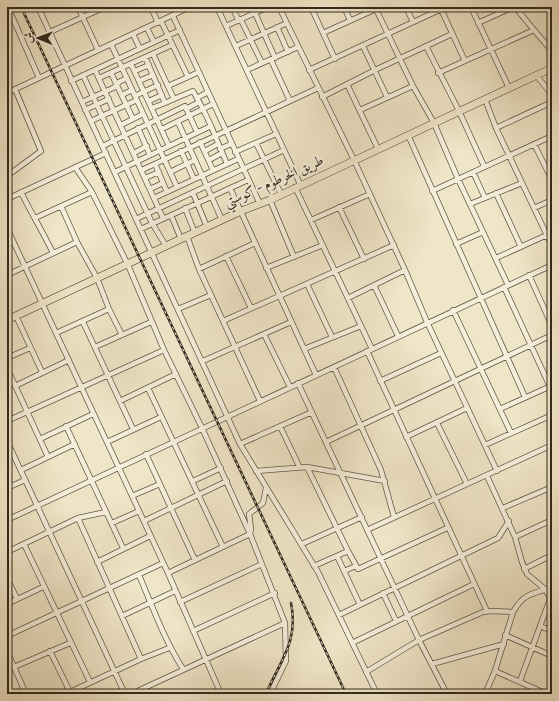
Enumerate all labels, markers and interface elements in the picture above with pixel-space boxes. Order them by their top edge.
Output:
north arrow [18,18,58,58]
text: ش [22,32,37,43]
street label: طريق الخرطوم - كوستي [221,151,328,214]

